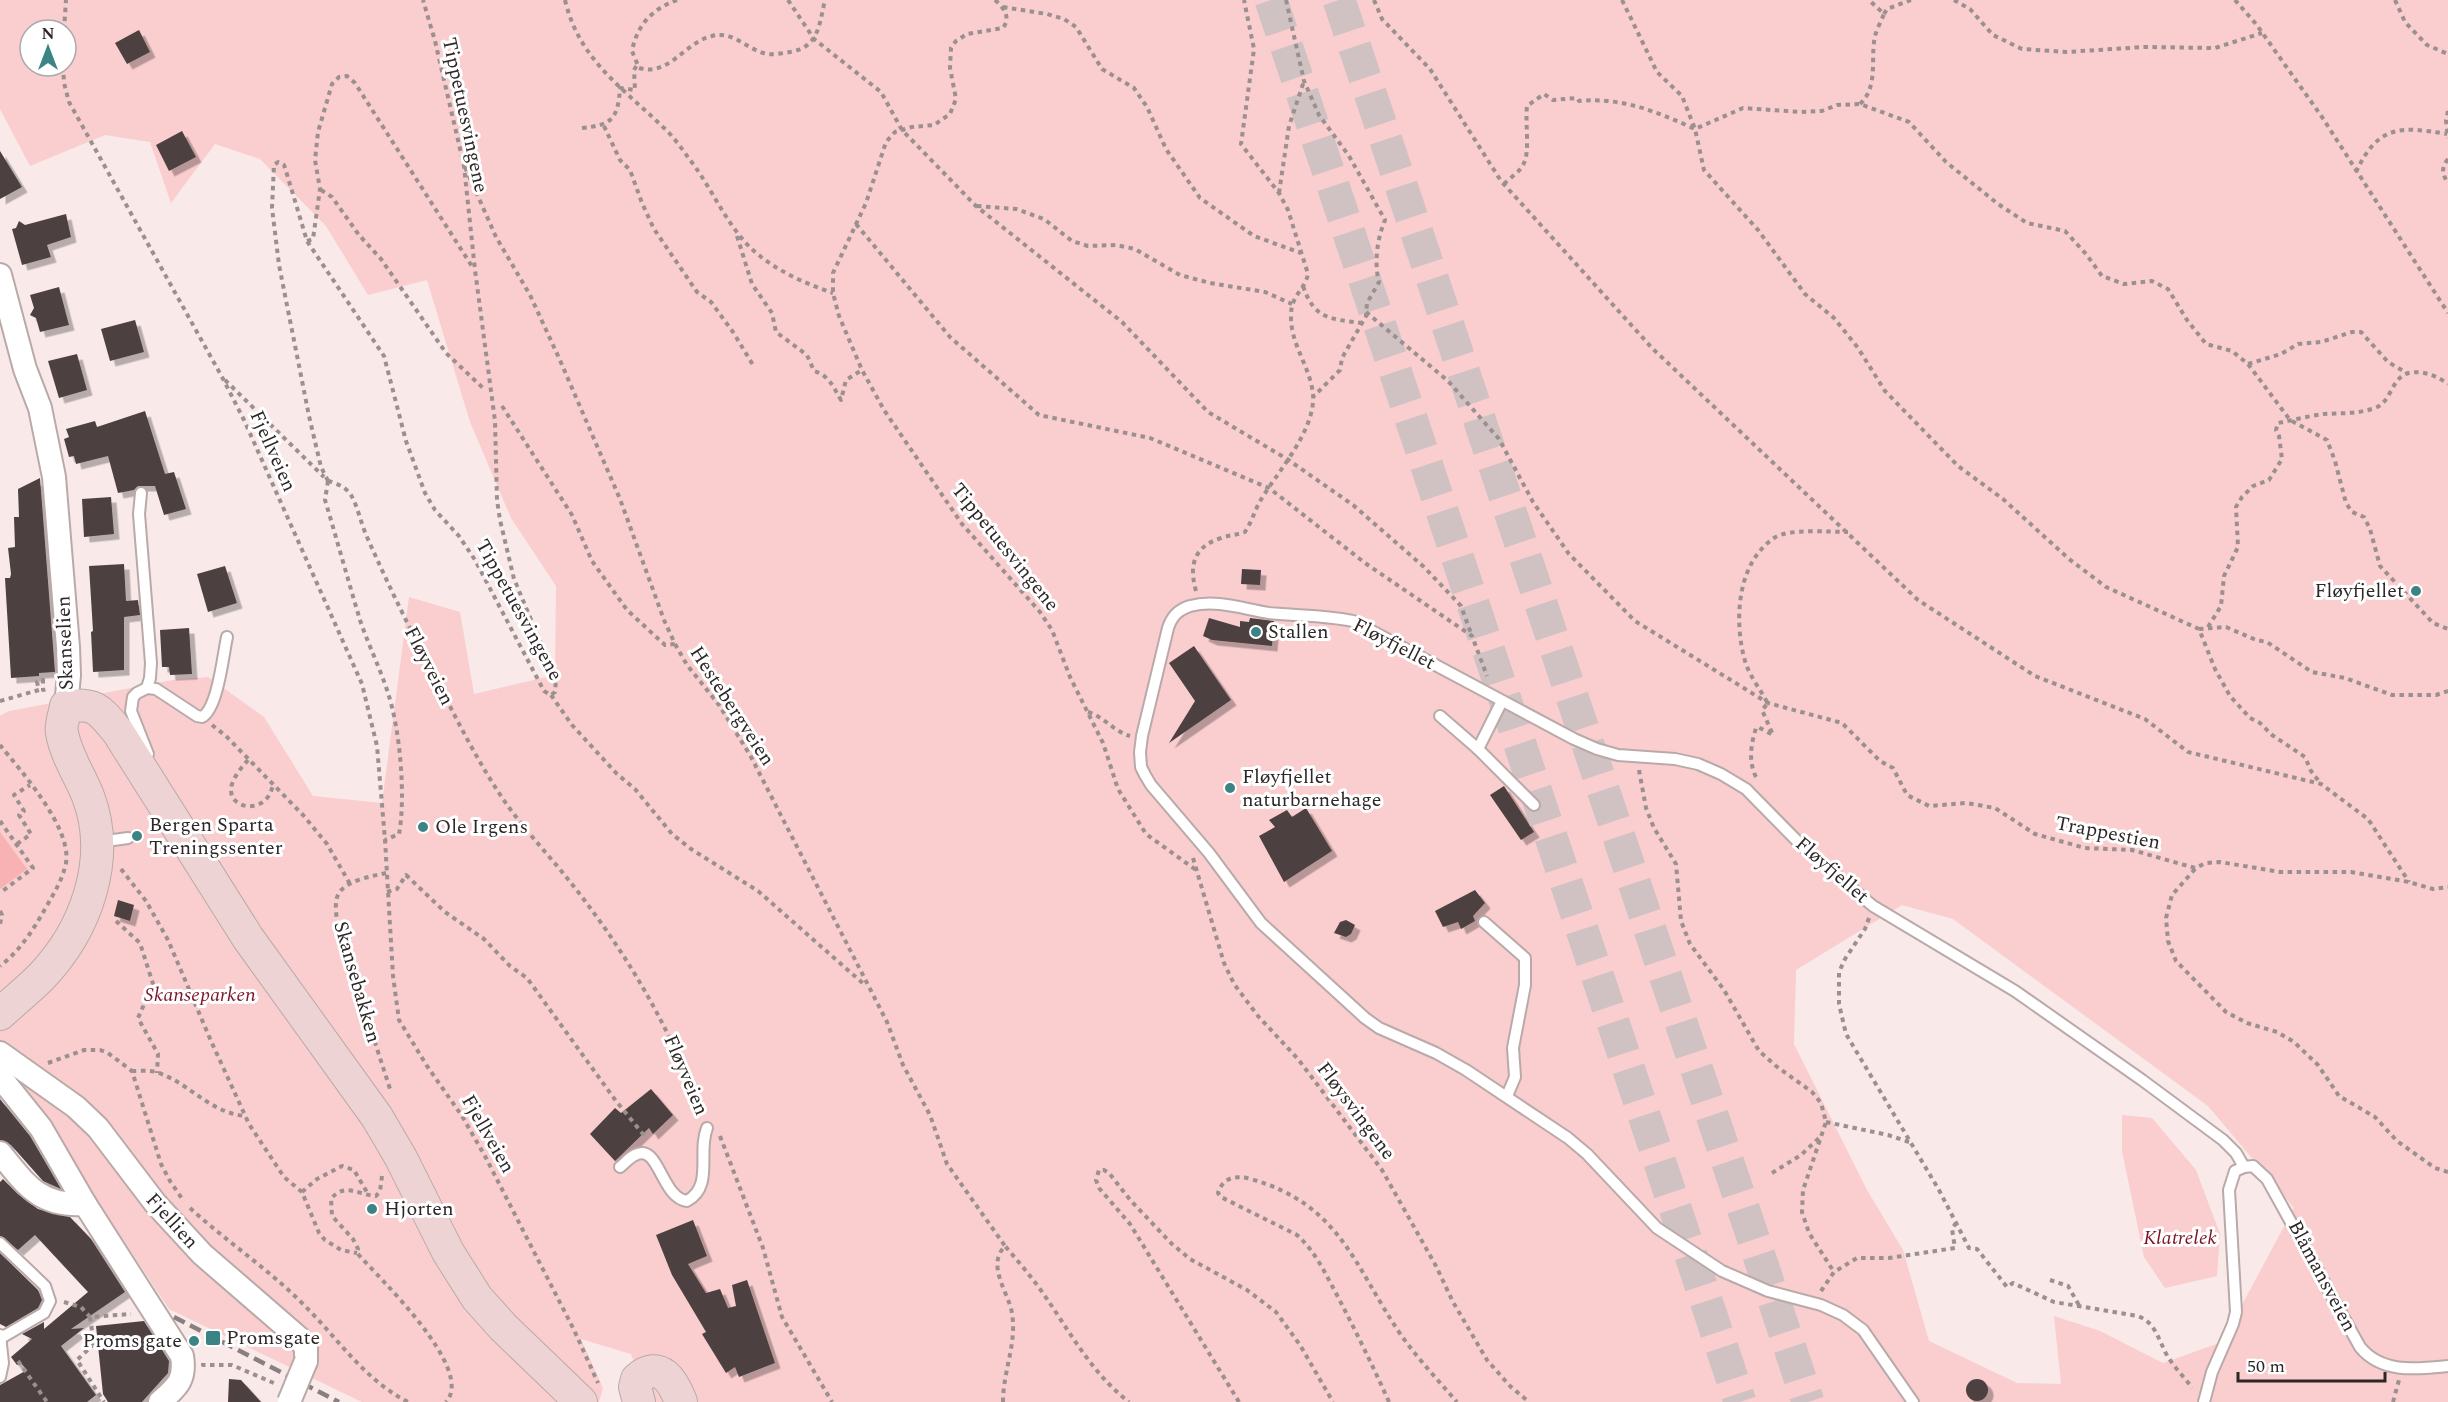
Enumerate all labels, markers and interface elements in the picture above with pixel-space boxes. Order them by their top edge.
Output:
north arrow [18,18,78,78]
text: N [41,22,55,46]
street label: Tippetuesvingene [434,35,496,195]
street label: Fjellveien [242,405,304,497]
street label: Tippetuesvingene [944,476,1066,618]
street label: Tippetuesvingene [468,534,570,686]
place label: Fløyfjellet [2315,576,2404,606]
marker: Fløyfjellet [2409,584,2423,598]
street label: Skanselien [48,595,82,691]
street label: Fløyfjellet [1347,610,1441,678]
place label: Stallen [1268,617,1329,647]
street label: Fløyveien [396,621,462,711]
marker: Stallen [1249,625,1263,639]
street label: Hestebergveien [682,640,782,772]
place label: Fløyfjellet naturbarnehage [1242,762,1382,815]
marker: Fløyfjellet naturbarnehage [1223,781,1237,795]
street label: Trappestien [2053,808,2163,858]
place label: Bergen Sparta Treningssenter [149,810,283,863]
place label: Ole Irgens [435,812,528,842]
marker: Ole Irgens [416,820,430,834]
marker: Bergen Sparta Treningssenter [130,829,144,843]
street label: Fløyfjellet [1788,829,1876,911]
street label: Skansebakken [325,918,389,1046]
park label: Skanseparken [144,980,256,1010]
street label: Fløyveien [656,1030,716,1120]
street label: Fløysvingene [1309,1056,1403,1166]
street label: Fjellveien [453,1089,523,1179]
street label: Fjellien [138,1186,206,1256]
place label: Hjorten [384,1194,454,1224]
marker: Hjorten [365,1202,379,1216]
street label: Blåmansveien [2280,1215,2364,1337]
park label: Klatrelek [2143,1223,2218,1253]
place label: Promsgate [226,1323,320,1353]
place label: Proms gate [83,1326,182,1356]
marker: Promsgate [204,1329,222,1347]
marker: Proms gate [187,1334,201,1348]
scale bar [2238,1345,2385,1383]
text: 50 m [2247,1353,2285,1380]

